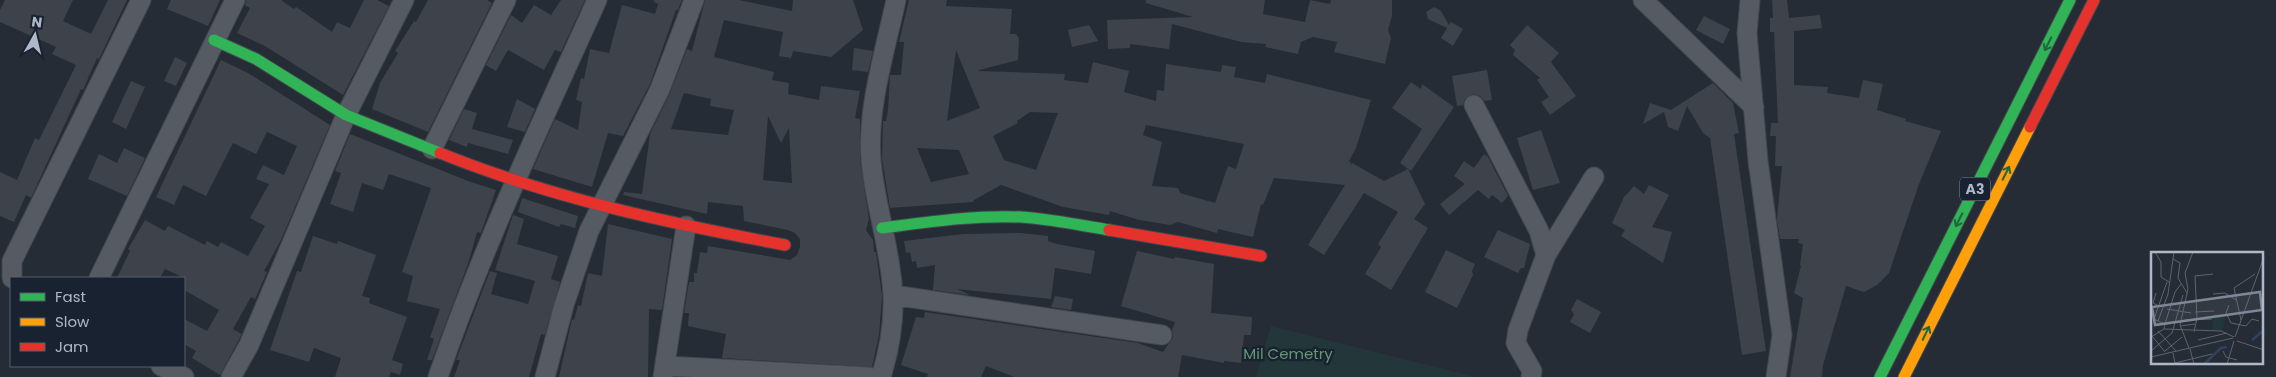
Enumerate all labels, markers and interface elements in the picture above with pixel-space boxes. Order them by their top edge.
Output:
north arrow [10,10,60,60]
text: N [30,11,43,33]
one-way arrow [2043,36,2053,51]
one-way arrow [2002,165,2012,180]
road number: A3 [1960,178,1990,200]
one-way arrow [1954,212,1964,227]
inset map [2151,252,2264,364]
legend [10,277,185,367]
text: Fast [55,286,86,307]
text: Slow [55,311,90,332]
one-way arrow [1921,326,1931,341]
text: Jam [55,336,89,357]
park label: Mil Cemetry [1243,343,1333,364]

